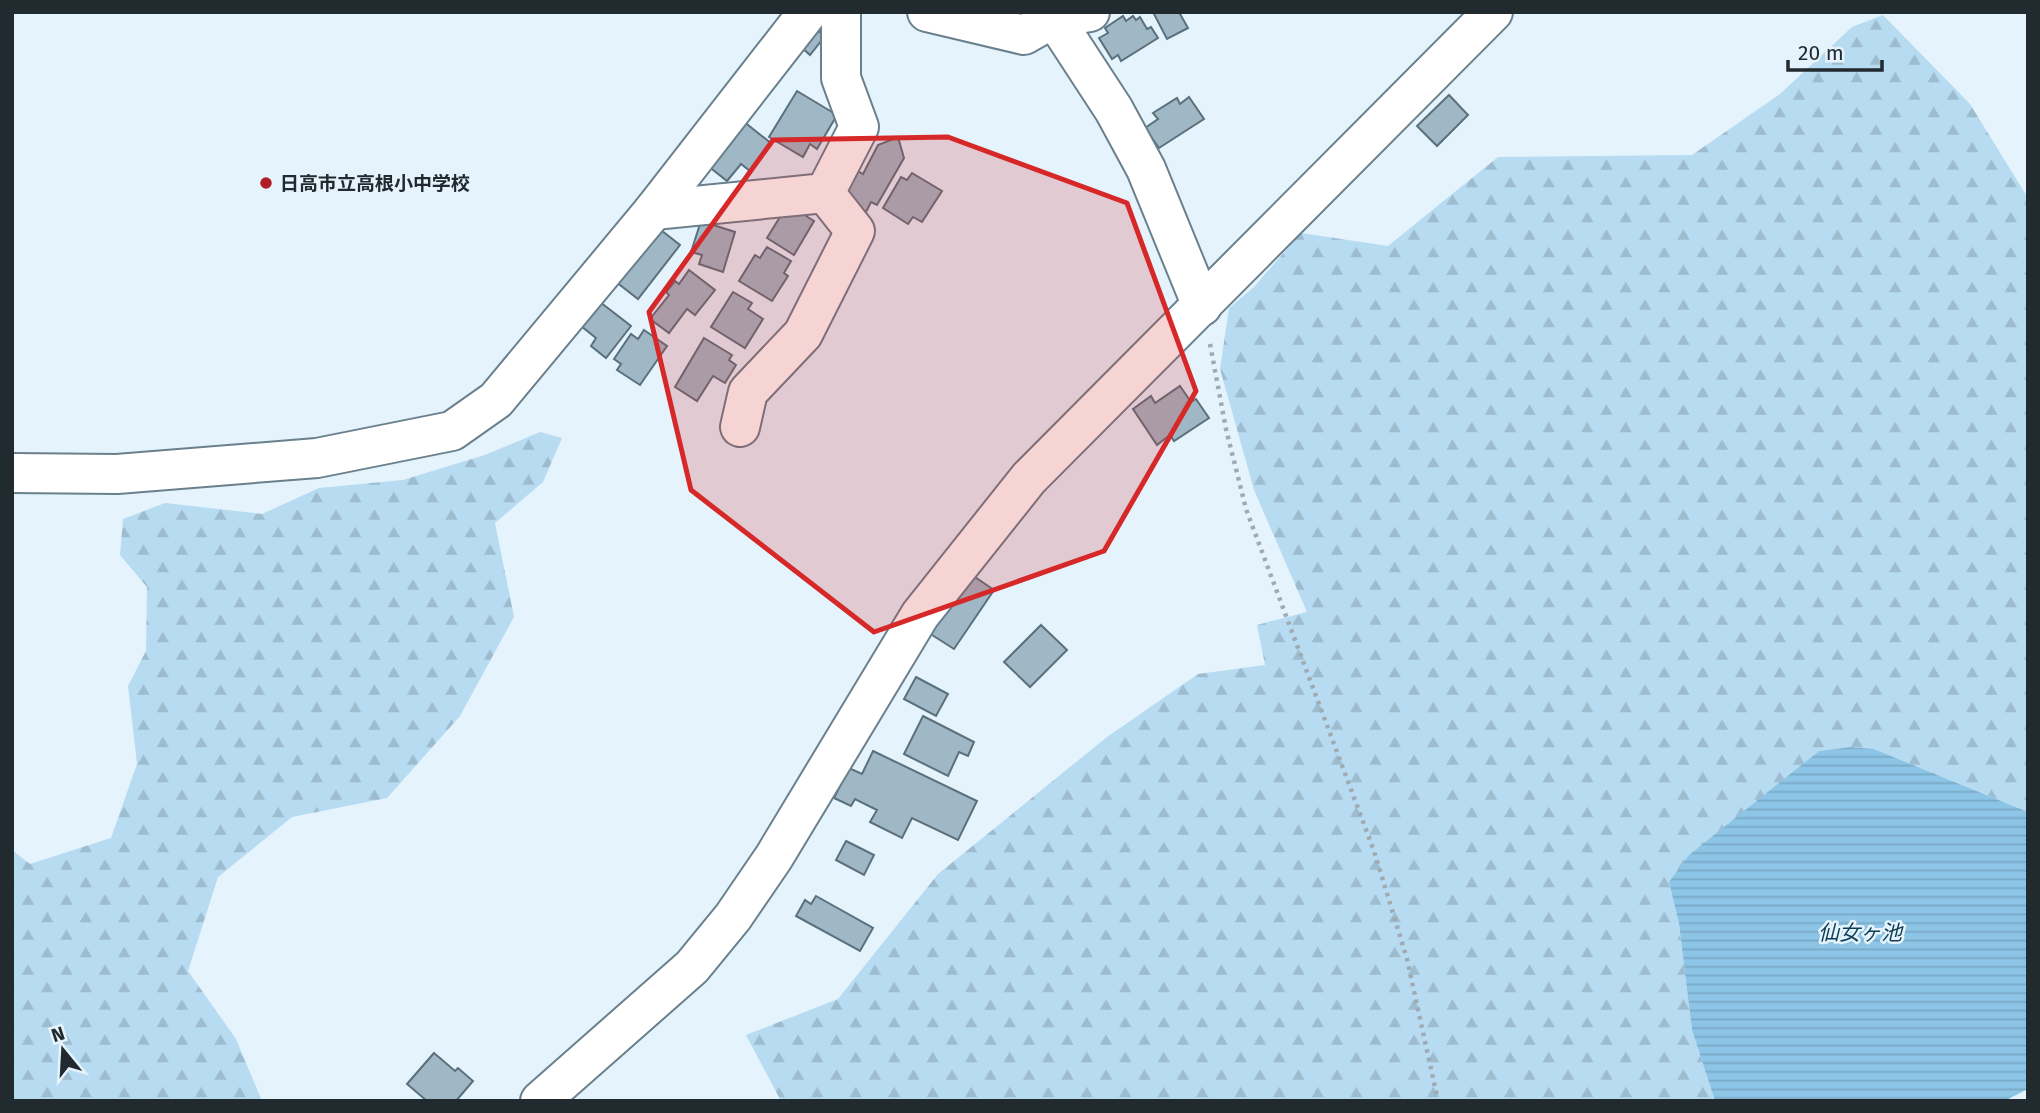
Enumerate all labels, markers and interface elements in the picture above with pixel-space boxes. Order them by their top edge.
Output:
scale bar [1788,28,1882,72]
text: 20 m [1798,40,1844,66]
place label: 日高市立高根小中学校 [280,172,470,195]
marker: 日高市立高根小中学校 [258,175,274,191]
water label: 仙女ヶ池 [1818,920,1904,946]
north arrow [28,1015,98,1085]
text: N [48,1021,67,1047]

